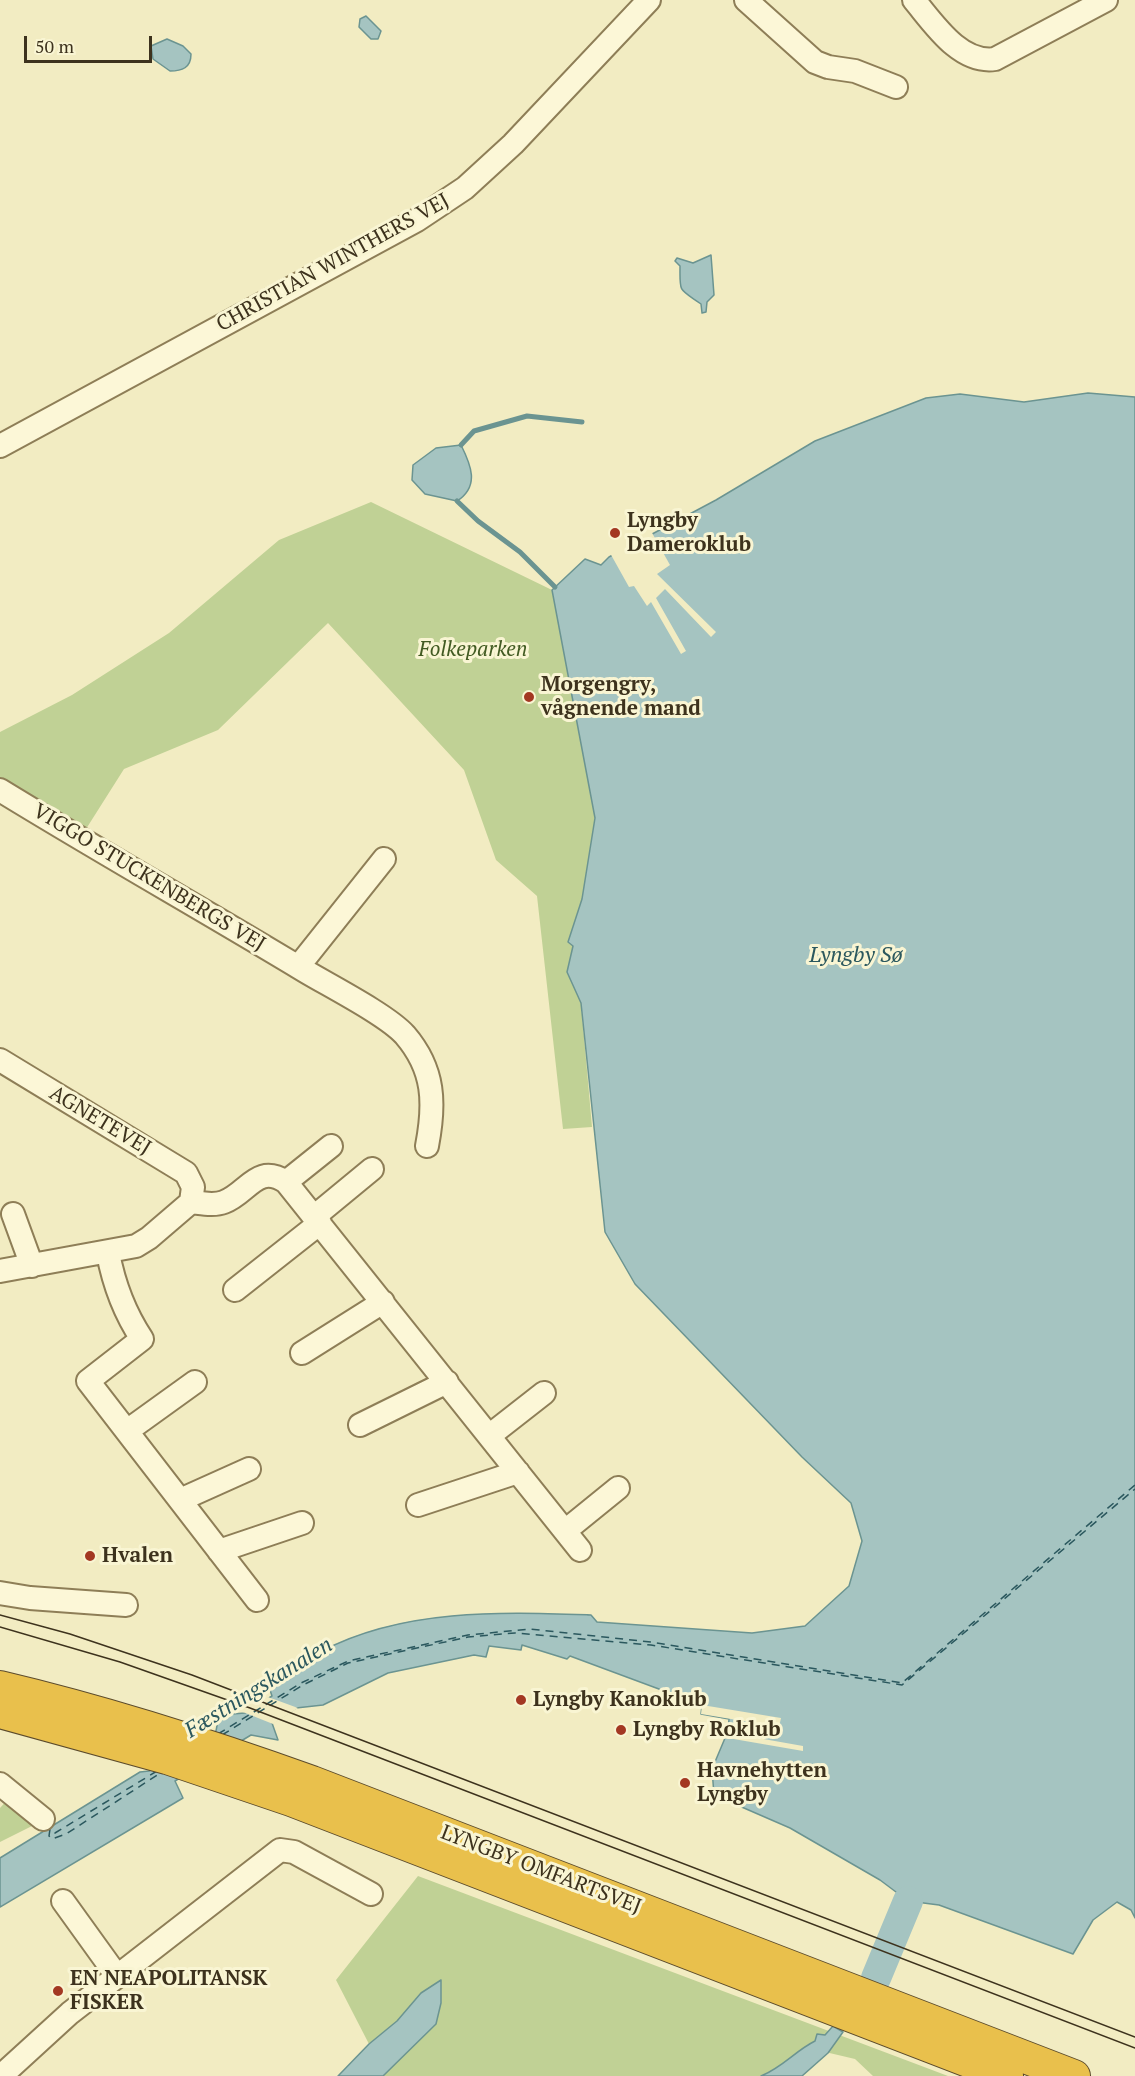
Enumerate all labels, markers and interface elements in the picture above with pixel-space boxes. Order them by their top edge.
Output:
scale bar [27,24,154,62]
text: 50 m [35,34,74,58]
street label: CHRISTIAN WINTHERS VEJ [212,188,454,338]
place label: Lyngby Dameroklub [627,508,751,558]
marker: Lyngby Dameroklub [608,526,622,540]
park label: Folkeparken [419,637,527,663]
place label: Morgengry, vågnende mand [541,672,701,722]
marker: Morgengry, vågnende mand [522,690,536,704]
street label: VIGGO STUCKENBERGS VEJ [28,799,270,957]
water label: Lyngby Sø [809,943,903,969]
street label: AGNETEVEJ [45,1081,155,1161]
place label: Hvalen [102,1543,173,1569]
marker: Hvalen [83,1549,97,1563]
water label: Fæstningskanalen [180,1632,338,1744]
place label: Lyngby Kanoklub [533,1687,707,1713]
marker: Lyngby Kanoklub [514,1693,528,1707]
place label: Lyngby Roklub [633,1717,781,1743]
marker: Lyngby Roklub [614,1723,628,1737]
place label: Havnehytten Lyngby [697,1758,827,1808]
marker: Havnehytten Lyngby [678,1776,692,1790]
street label: LYNGBY OMFARTSVEJ [437,1820,645,1920]
place label: EN NEAPOLITANSK FISKER [70,1966,267,2016]
marker: EN NEAPOLITANSK FISKER [51,1984,65,1998]

